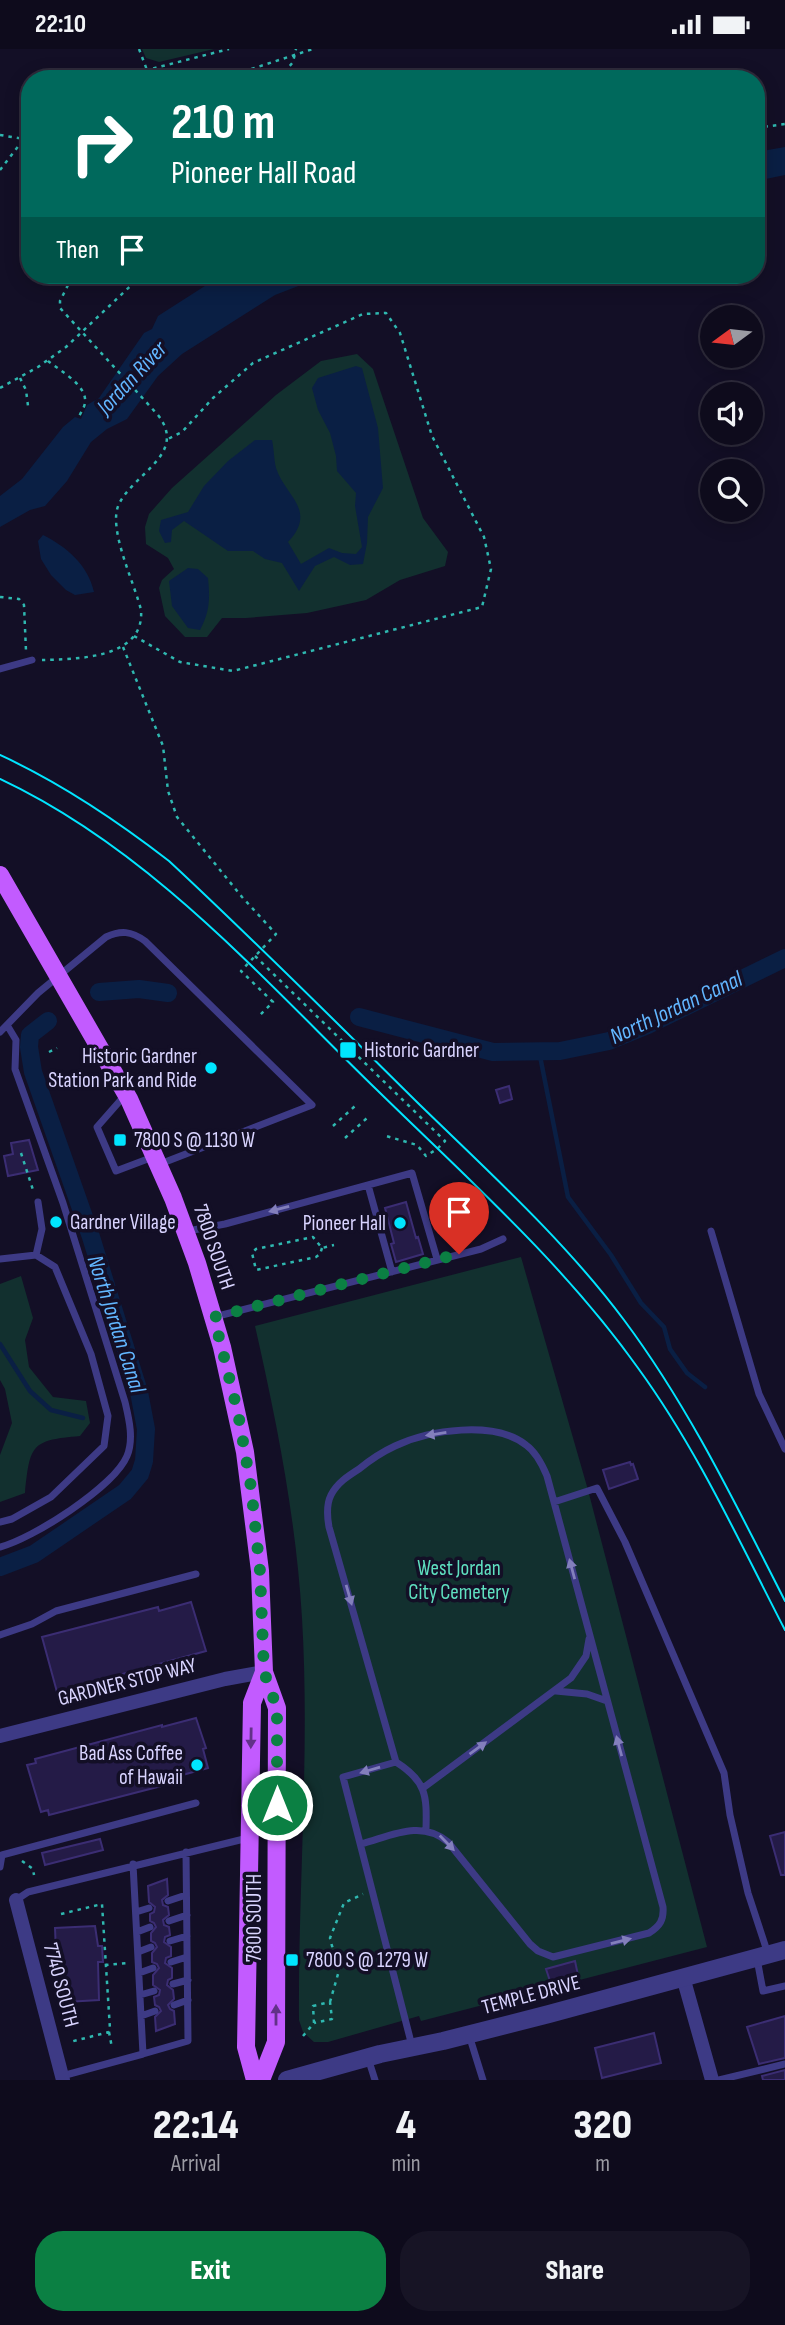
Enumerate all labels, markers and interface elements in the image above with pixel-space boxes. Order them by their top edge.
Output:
text: 22:10 [35,9,86,40]
text: 210 m [171,94,275,153]
icon: right [56,98,147,189]
text: Pioneer Hall Road [171,154,356,193]
icon: arrive [113,231,151,269]
text: Then [56,235,99,266]
north arrow [700,305,763,367]
map controls [700,305,763,522]
water label: Jordan River [90,334,174,422]
button: sound [700,382,763,445]
button: search [700,459,763,522]
water label: North Jordan Canal [605,965,747,1051]
place label: Historic Gardner [364,1038,479,1063]
marker: Historic Gardner [338,1040,358,1060]
place label: Historic Gardner Station Park and Ride [48,1044,197,1093]
marker: Historic Gardner Station Park and Ride [203,1060,219,1076]
place label: 7800 S @ 1130 W [134,1128,255,1153]
marker: 7800 S @ 1130 W [112,1132,128,1148]
pin [429,1182,489,1254]
icon: arrive [440,1193,478,1231]
street label: 7800 SOUTH [188,1201,240,1293]
one-way arrow [268,1204,290,1215]
place label: Gardner Village [70,1210,176,1235]
place label: Pioneer Hall [303,1211,386,1236]
marker: Gardner Village [48,1214,64,1230]
marker: Pioneer Hall [392,1215,408,1231]
water label: North Jordan Canal [81,1252,152,1397]
one-way arrow [425,1429,447,1440]
park label: West Jordan City Cemetery [408,1556,510,1605]
one-way arrow [566,1558,577,1580]
one-way arrow [344,1585,354,1606]
street label: GARDNER STOP WAY [55,1653,199,1711]
one-way arrow [246,1727,257,1749]
one-way arrow [613,1735,624,1757]
one-way arrow [469,1740,487,1755]
place label: Bad Ass Coffee of Hawaii [79,1741,183,1790]
marker: Bad Ass Coffee of Hawaii [189,1757,205,1773]
one-way arrow [358,1765,380,1776]
position arrow [240,1768,314,1842]
one-way arrow [439,1834,455,1851]
street label: 7800 SOUTH [242,1874,267,1962]
one-way arrow [610,1935,632,1946]
street label: 7740 SOUTH [38,1940,84,2030]
place label: 7800 S @ 1279 W [306,1948,428,1973]
marker: 7800 S @ 1279 W [284,1952,300,1968]
street label: TEMPLE DRIVE [479,1970,583,2020]
one-way arrow [270,2003,282,2025]
text: 22:14 [153,2100,239,2151]
text: 4 [396,2100,416,2151]
text: 320 [573,2100,632,2151]
text: Arrival [171,2150,221,2178]
text: min [392,2150,421,2178]
text: m [595,2150,610,2178]
button: Exit [35,2231,386,2311]
button: Share [400,2231,750,2311]

